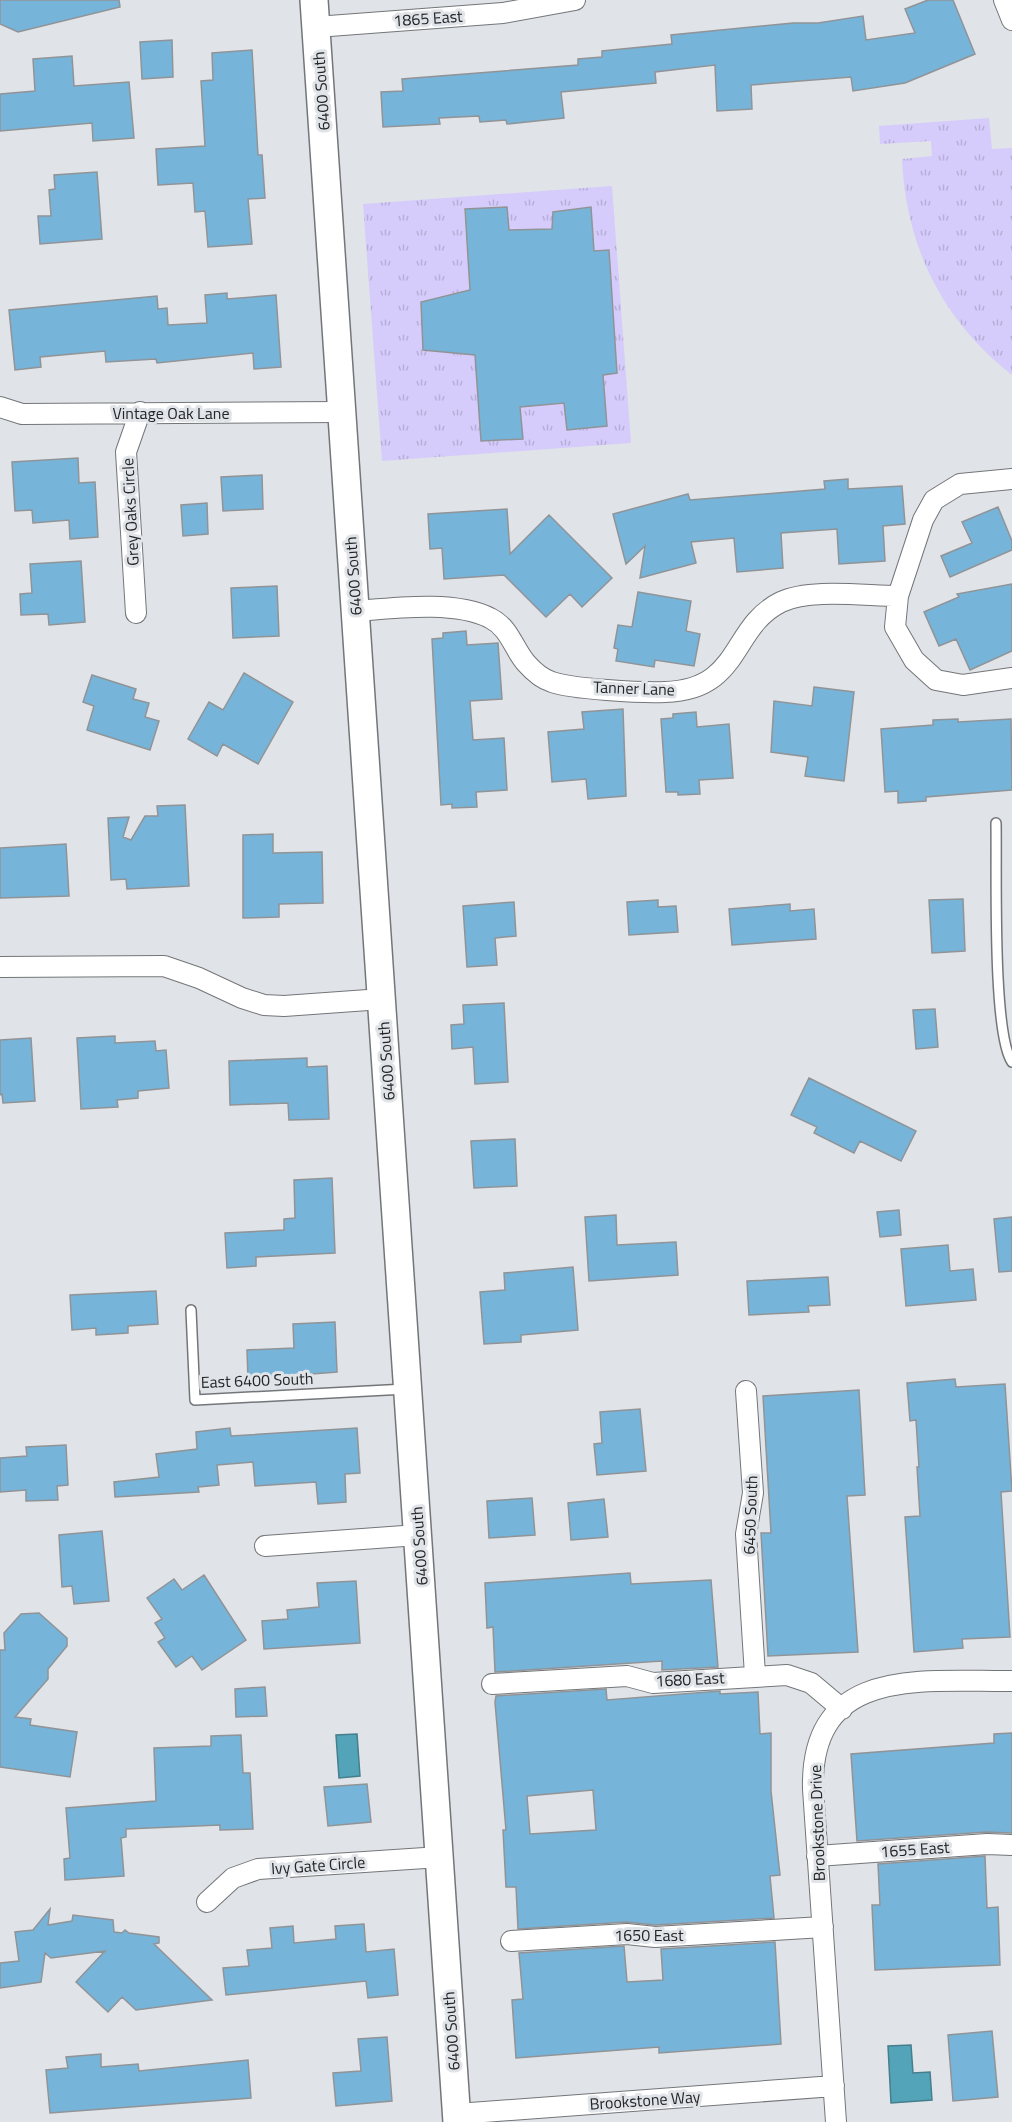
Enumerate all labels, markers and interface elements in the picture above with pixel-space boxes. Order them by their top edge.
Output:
street label: 1865 East [393,4,464,32]
street label: 6400 South [306,51,336,131]
street label: Vintage Oak Lane [113,401,229,425]
street label: Grey Oaks Circle [115,457,145,567]
street label: 6400 South [338,536,368,616]
street label: Tanner Lane [593,675,675,701]
street label: 6400 South [371,1021,401,1101]
street label: East 6400 South [200,1366,314,1394]
street label: 6450 South [737,1475,763,1555]
street label: 6400 South [404,1506,434,1586]
street label: 1680 East [655,1665,726,1693]
street label: Brookstone Drive [803,1764,831,1882]
street label: 1655 East [880,1835,951,1863]
street label: Ivy Gate Circle [270,1850,366,1880]
street label: 1650 East [614,1923,684,1947]
street label: 6400 South [436,1991,466,2071]
street label: Brookstone Way [589,2084,702,2116]

